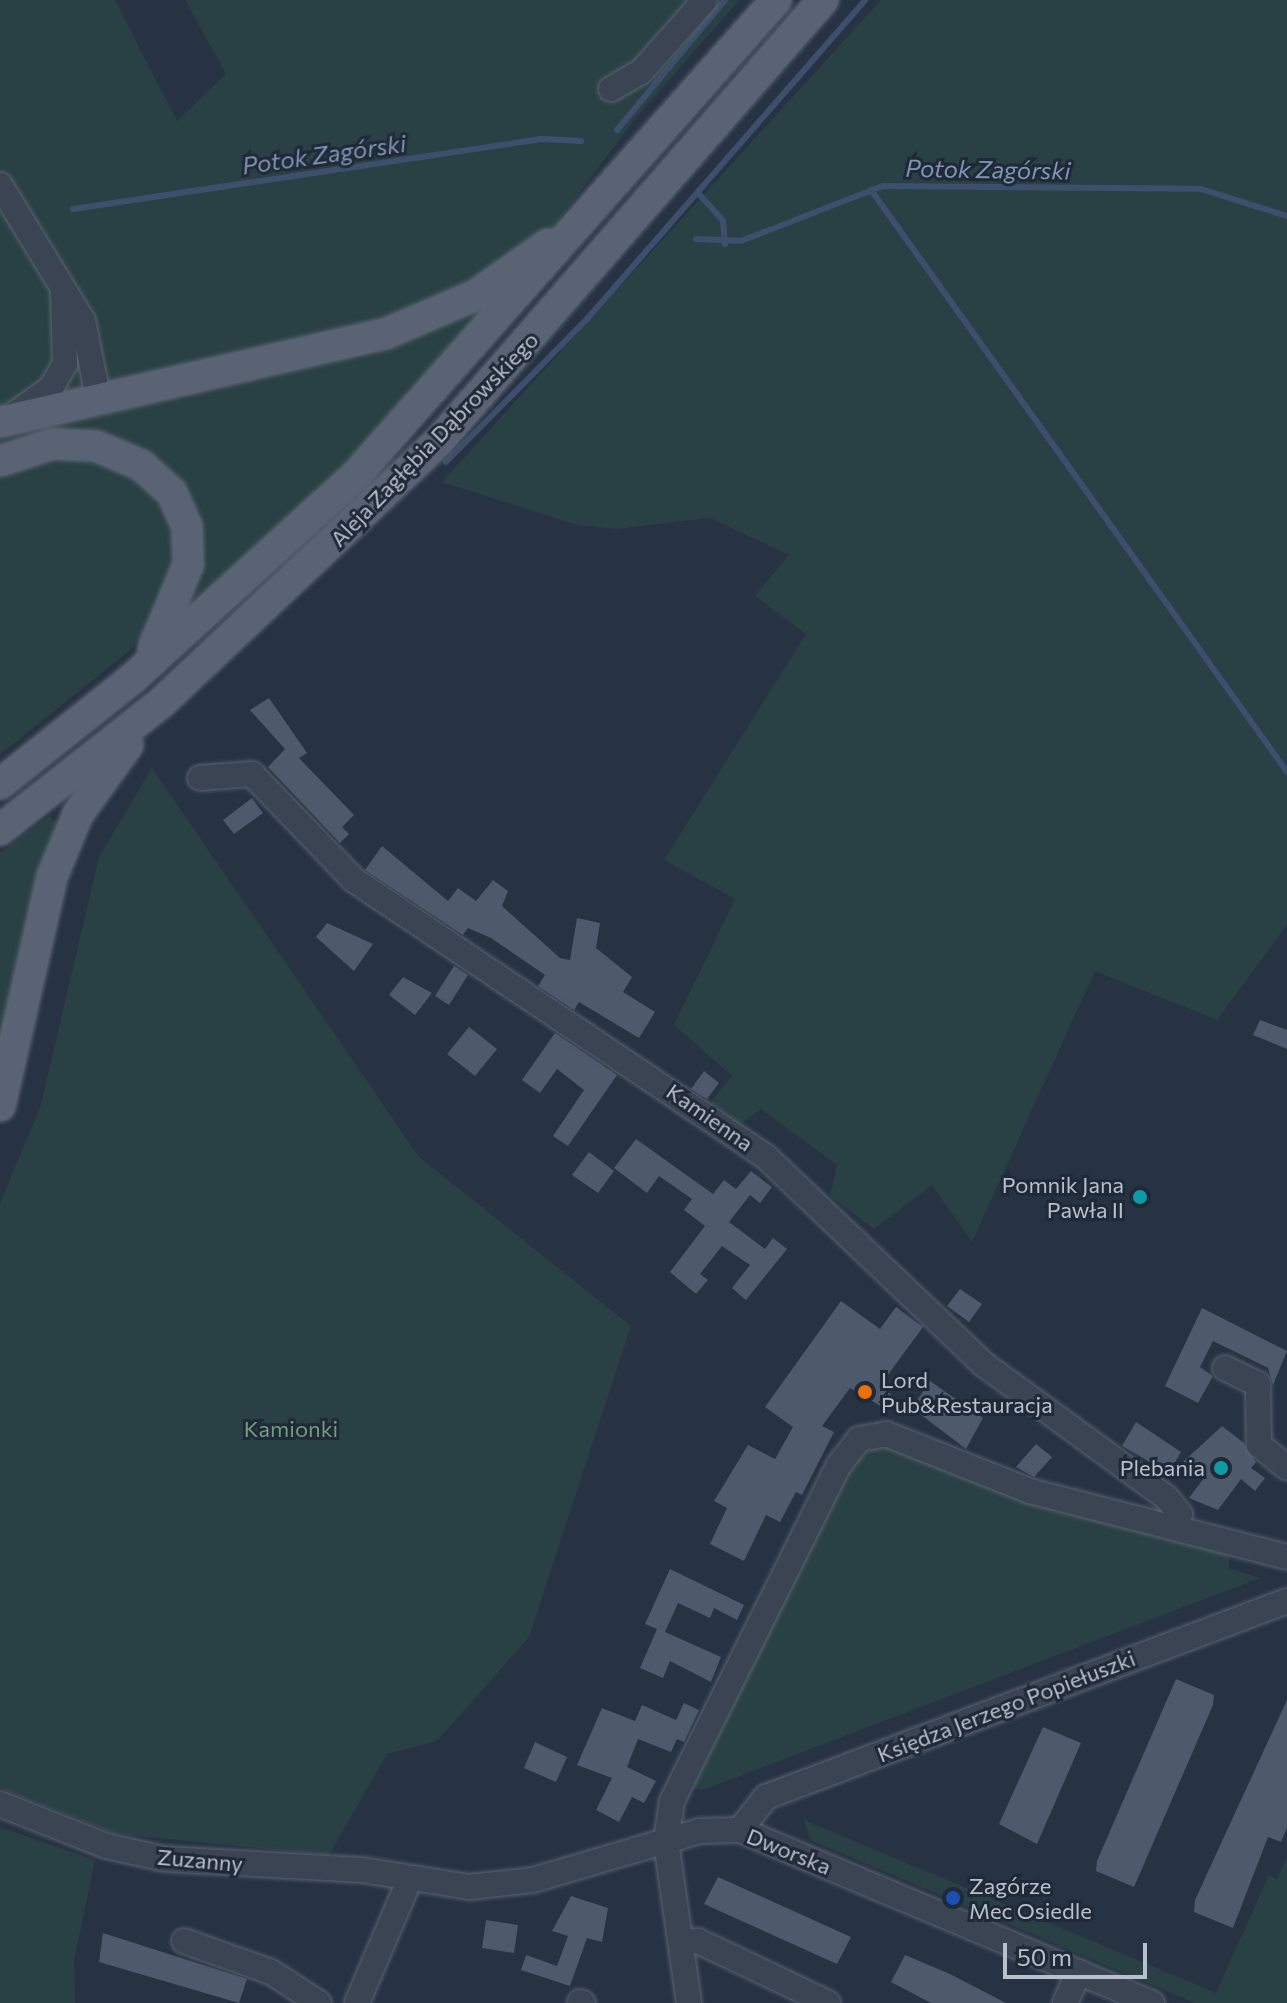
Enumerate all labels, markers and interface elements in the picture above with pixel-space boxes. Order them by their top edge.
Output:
water label: Potok Zagórski [240,128,408,180]
water label: Potok Zagórski [905,153,1071,185]
street label: Aleja Zagłębia Dąbrowskiego [324,326,544,552]
street label: Kamienna [662,1078,758,1156]
place label: Pomnik Jana Pawła II [1002,1171,1124,1222]
marker: Pomnik Jana Pawła II [1131,1188,1149,1206]
place label: Lord Pub&Restauracja [881,1366,1053,1418]
marker: Lord Pub&Restauracja [856,1383,874,1401]
park label: Kamionki [244,1416,338,1442]
place label: Plebania [1120,1455,1205,1481]
marker: Plebania [1212,1459,1230,1477]
street label: Księdza Jerzego Popiełuszki [873,1645,1139,1767]
street label: Dworska [743,1822,835,1880]
street label: Zuzanny [156,1843,244,1877]
place label: Zagórze Mec Osiedle [969,1872,1092,1924]
marker: Zagórze Mec Osiedle [944,1889,962,1907]
scale bar [1007,1927,1151,1977]
text: 50 m [1017,1942,1072,1971]

